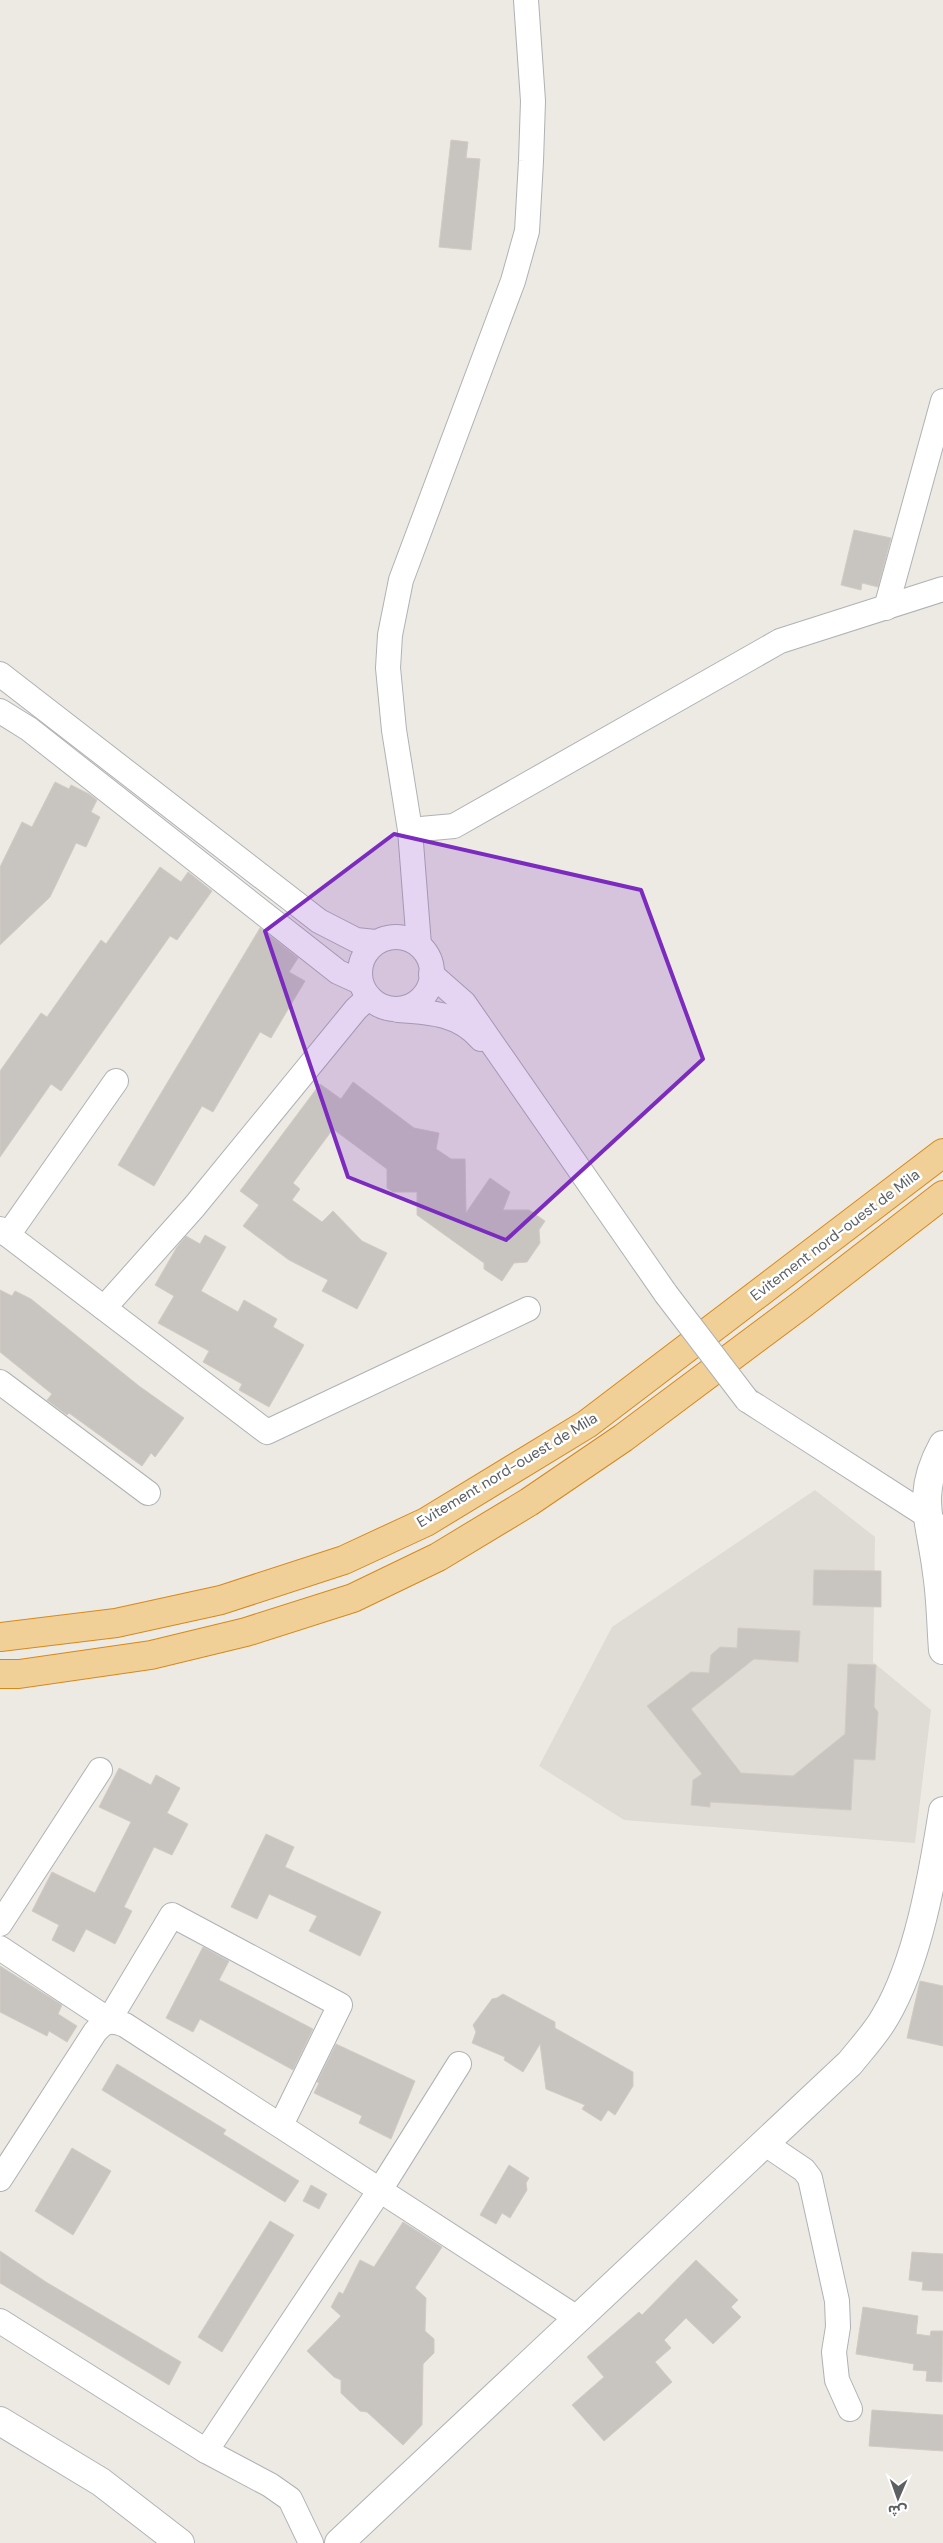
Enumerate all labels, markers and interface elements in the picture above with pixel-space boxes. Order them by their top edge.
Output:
street label: Evitement nord-ouest de Mila [746,1165,924,1305]
street label: Evitement nord-ouest de Mila [413,1408,601,1532]
north arrow [873,2473,923,2523]
text: ش [888,2502,907,2520]

